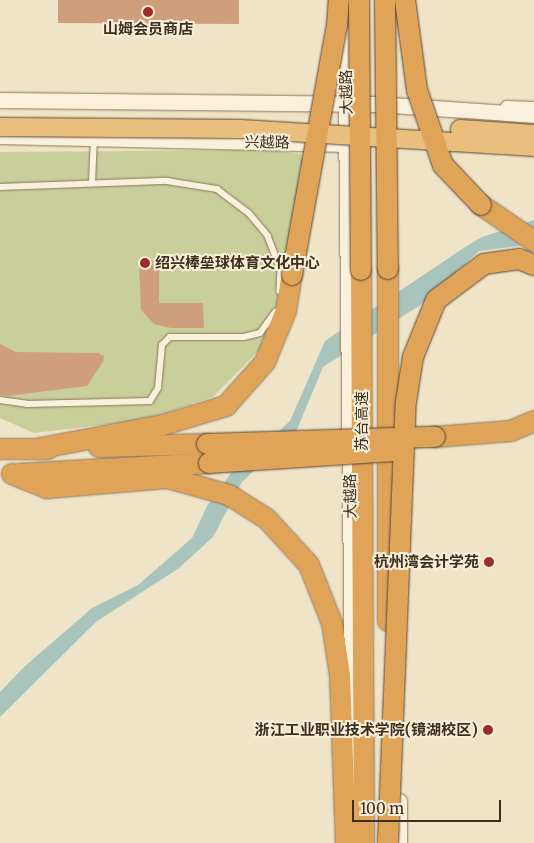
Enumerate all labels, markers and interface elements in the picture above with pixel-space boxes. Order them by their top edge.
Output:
marker: 山姆会员商店 [142,6,154,18]
place label: 山姆会员商店 [103,20,193,38]
street label: 大越路 [337,69,355,115]
street label: 兴越路 [244,133,290,151]
place label: 绍兴棒垒球体育文化中心 [155,254,320,272]
marker: 绍兴棒垒球体育文化中心 [139,257,151,269]
street label: 苏台高速 [353,391,371,451]
street label: 大越路 [341,473,359,519]
place label: 杭州湾会计学苑 [374,553,479,571]
marker: 杭州湾会计学苑 [483,556,495,568]
place label: 浙江工业职业技术学院(镜湖校区) [255,721,478,739]
marker: 浙江工业职业技术学院(镜湖校区) [482,724,494,736]
scale bar [354,790,503,822]
text: 100 m [360,799,404,818]

